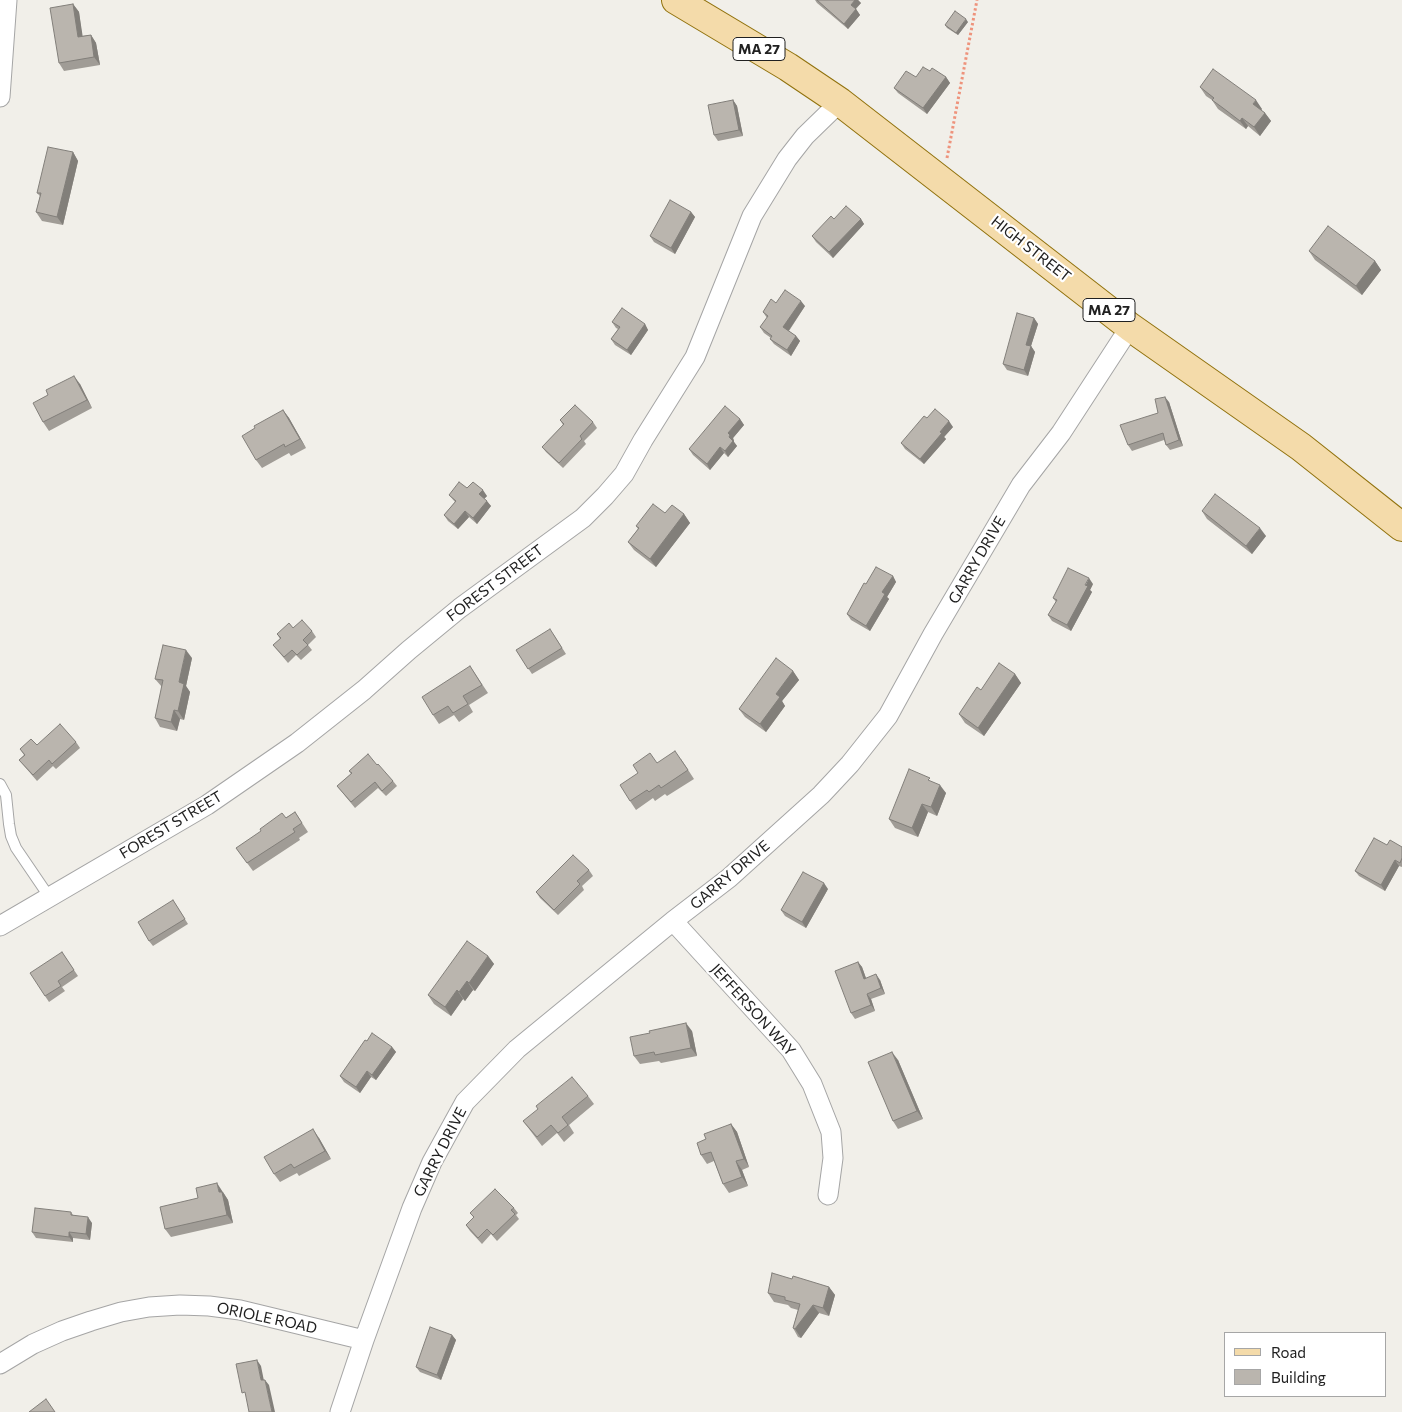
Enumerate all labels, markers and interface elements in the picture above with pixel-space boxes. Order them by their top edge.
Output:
road number: MA 27 [733,38,785,61]
street label: HIGH STREET [988,212,1074,286]
road number: MA 27 [1083,298,1135,322]
street label: GARRY DRIVE [945,513,1009,607]
street label: FOREST STREET [443,541,547,625]
street label: FOREST STREET [116,787,226,863]
street label: GARRY DRIVE [687,837,773,913]
street label: JEFFERSON WAY [707,960,799,1060]
street label: GARRY DRIVE [410,1104,470,1200]
street label: ORIOLE ROAD [215,1299,319,1337]
legend [1224,1332,1387,1397]
text: Road [1271,1343,1306,1361]
text: Building [1271,1368,1326,1386]

